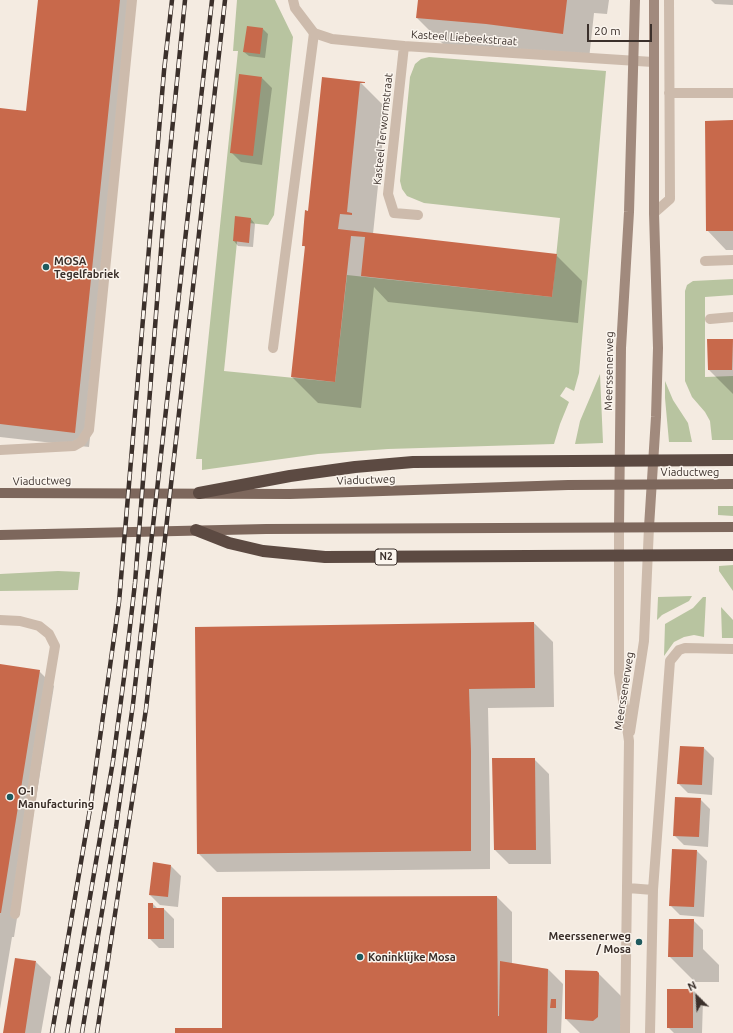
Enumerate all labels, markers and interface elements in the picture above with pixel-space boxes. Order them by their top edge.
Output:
scale bar [589,16,654,42]
text: 20 m [594,24,621,37]
street label: Kasteel Liebeekstraat [411,28,517,48]
street label: Kasteel Terwormstraat [371,72,395,186]
place label: MOSA Tegelfabriek [54,254,119,280]
marker: MOSA Tegelfabriek [41,262,51,272]
street label: Meerssenerweg [602,331,616,411]
street label: Viaductweg [661,465,719,479]
street label: Viaductweg [336,472,396,488]
street label: Viaductweg [13,474,71,488]
road number: N2 [375,549,397,565]
street label: Meerssenerweg [611,651,637,731]
place label: O-I Manufacturing [18,784,94,810]
marker: O-I Manufacturing [5,792,15,802]
place label: Meerssenerweg / Mosa [548,929,631,955]
marker: Meerssenerweg / Mosa [634,937,644,947]
place label: Koninklijke Mosa [368,950,456,964]
marker: Koninklijke Mosa [355,952,365,962]
north arrow [677,977,717,1017]
text: N [686,979,698,993]

